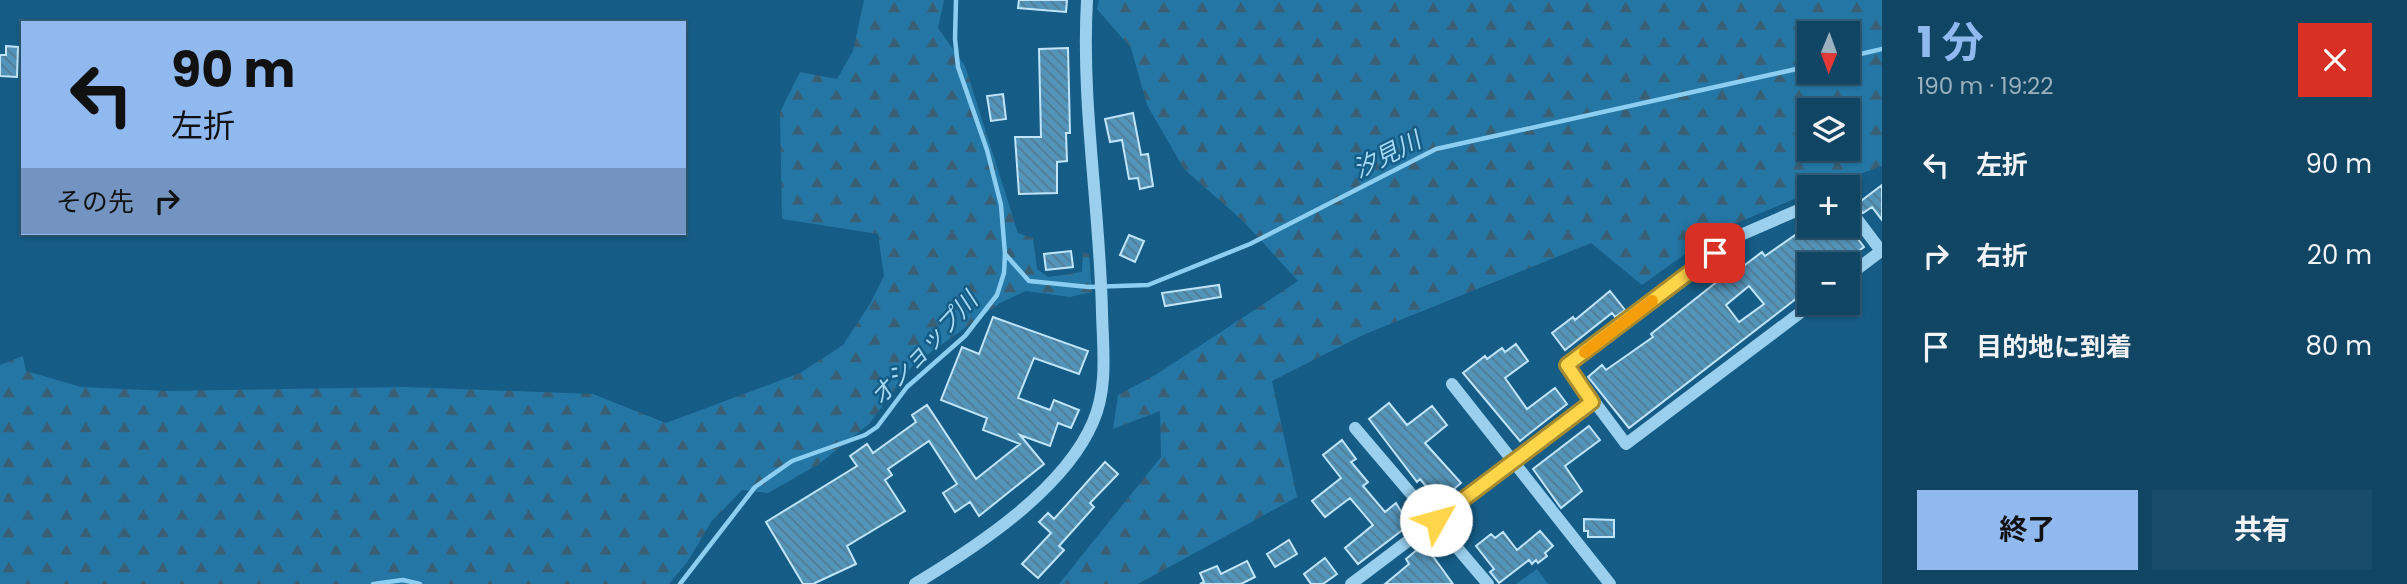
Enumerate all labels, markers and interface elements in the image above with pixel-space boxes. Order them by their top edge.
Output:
text: 1 分 [1917,13,1984,72]
north arrow [1797,21,1860,84]
map controls [1797,21,1860,315]
button: close [2298,23,2372,97]
text: 90 m [171,36,295,104]
icon: left [56,49,147,140]
text: 190 m · 19:22 [1917,70,2053,102]
button: layers [1797,98,1860,161]
text: 左折 [171,103,235,148]
water label: 汐見川 [1347,122,1429,186]
icon: left [1917,146,1955,184]
text: 90 m [2306,146,2372,182]
text: 左折 [1976,147,2028,183]
button: + [1797,175,1860,238]
icon: right [148,182,186,220]
text: その先 [56,184,134,220]
pin [1685,223,1745,283]
icon: arrive [1696,234,1734,272]
icon: right [1917,237,1955,275]
text: 20 m [2307,237,2372,273]
text: 右折 [1976,238,2028,274]
button: − [1797,252,1860,315]
water label: オショップ川 [862,283,987,413]
icon: arrive [1917,328,1955,366]
text: 80 m [2306,328,2372,364]
text: 目的地に到着 [1976,329,2132,365]
position arrow [1399,483,1473,557]
button: 終了 [1917,490,2138,570]
button: 共有 [2152,490,2372,570]

